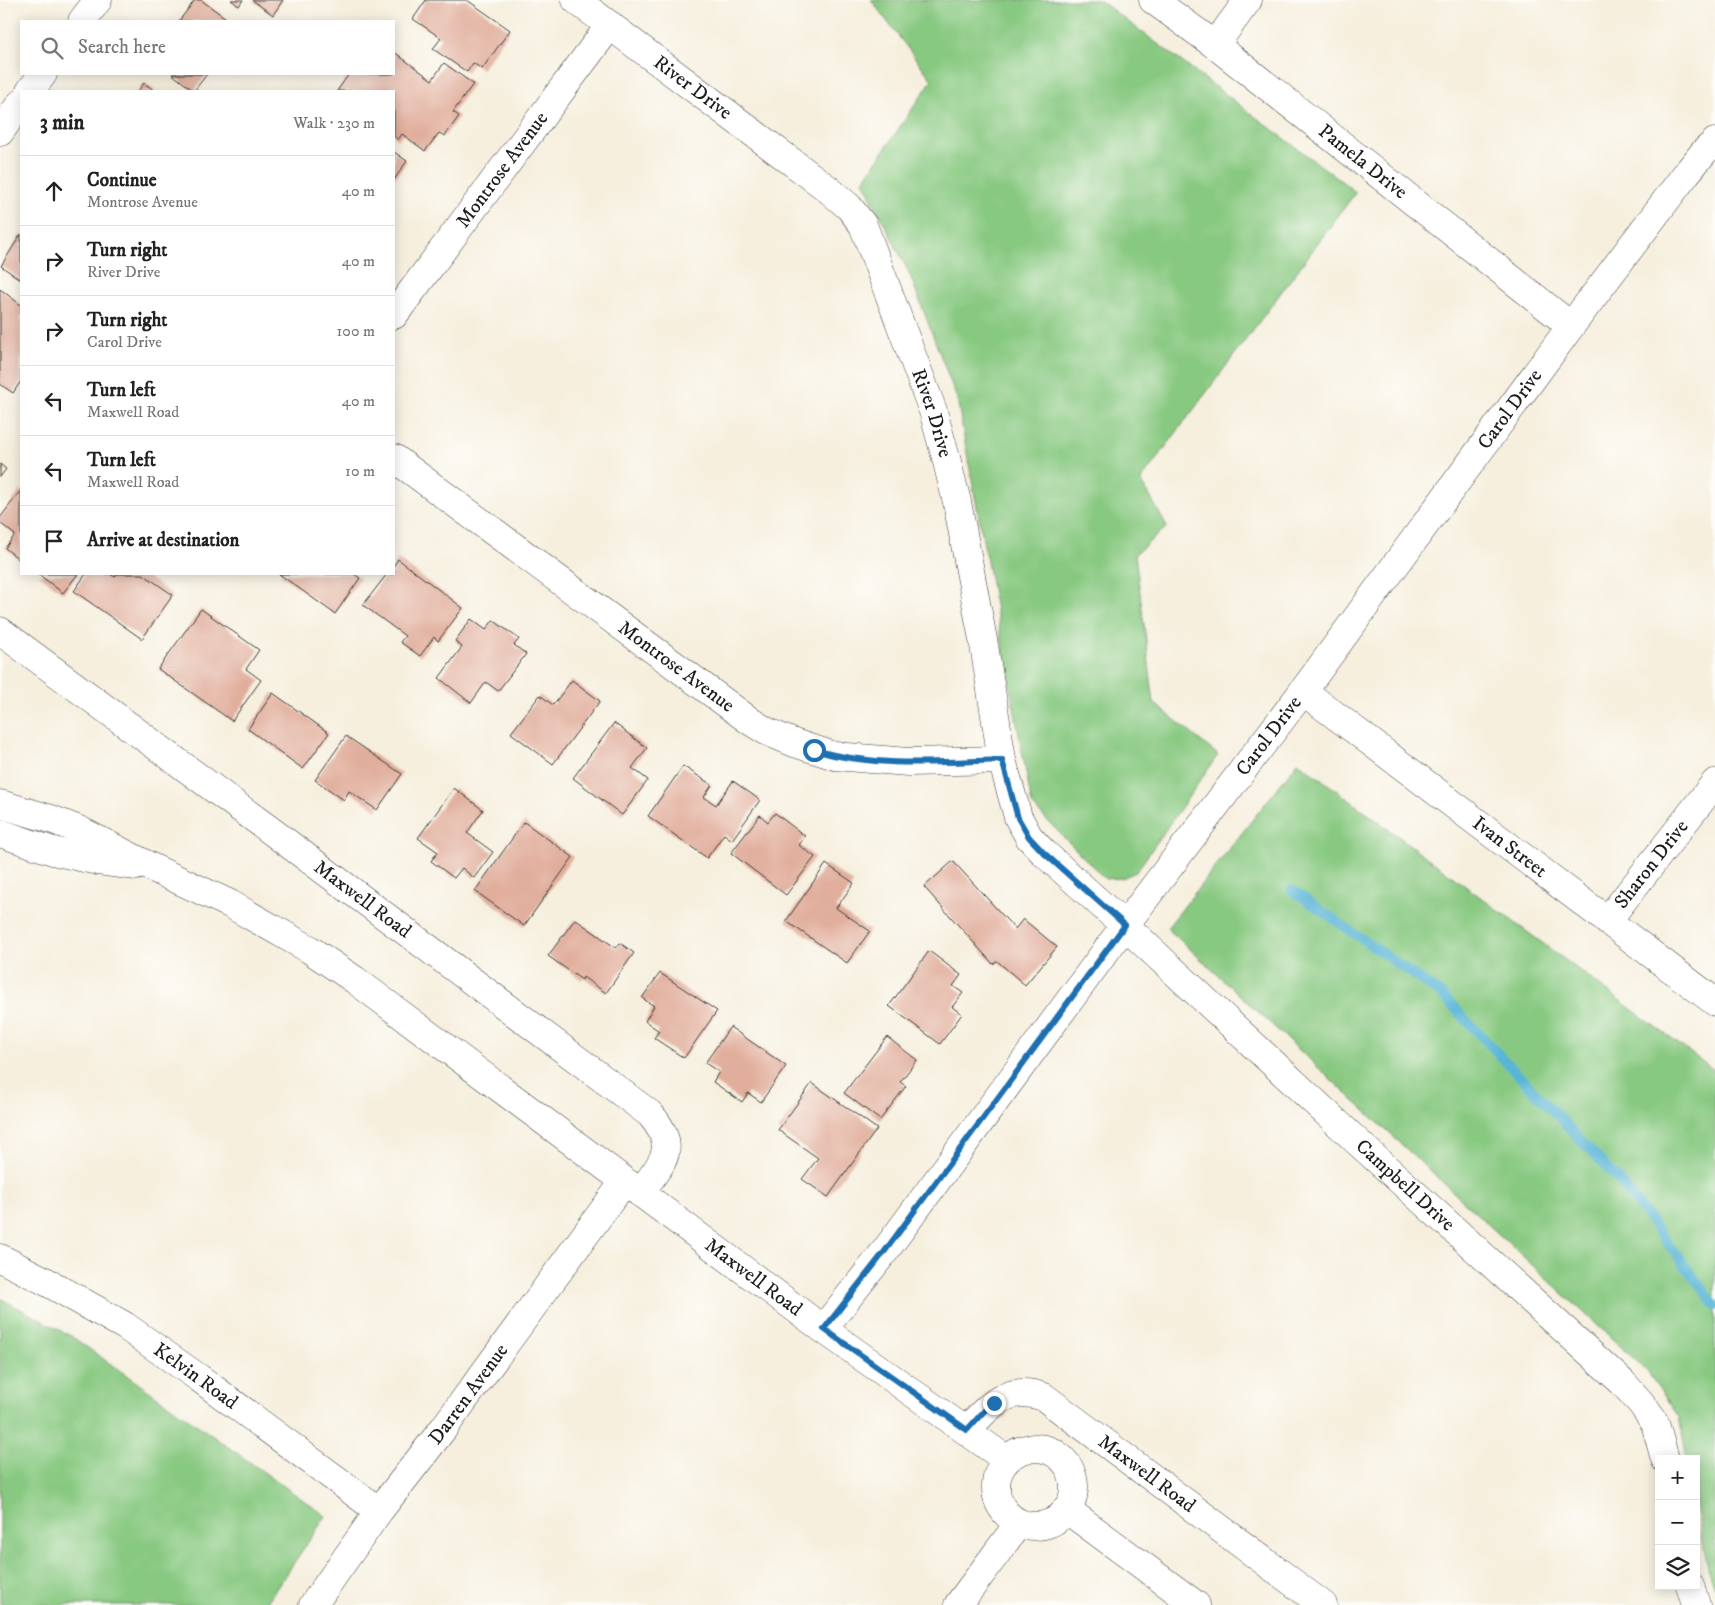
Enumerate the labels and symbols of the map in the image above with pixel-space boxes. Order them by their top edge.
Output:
street label: River Drive [649,50,737,125]
street label: Montrose Avenue [451,107,554,233]
street label: Pamela Drive [1313,119,1413,205]
street label: Carol Drive [1472,364,1548,454]
street label: River Drive [906,365,958,460]
street label: Montrose Avenue [613,615,740,718]
street label: Carol Drive [1230,691,1307,781]
route start [803,739,826,762]
street label: Ivan Street [1467,811,1552,883]
street label: Sharon Drive [1609,815,1694,914]
street label: Maxwell Road [309,855,416,944]
street label: Campbell Drive [1350,1134,1460,1237]
street label: Maxwell Road [700,1233,807,1322]
street label: Kelvin Road [149,1337,243,1415]
street label: Darren Avenue [423,1339,514,1450]
route end [983,1392,1006,1415]
street label: Maxwell Road [1093,1429,1201,1518]

